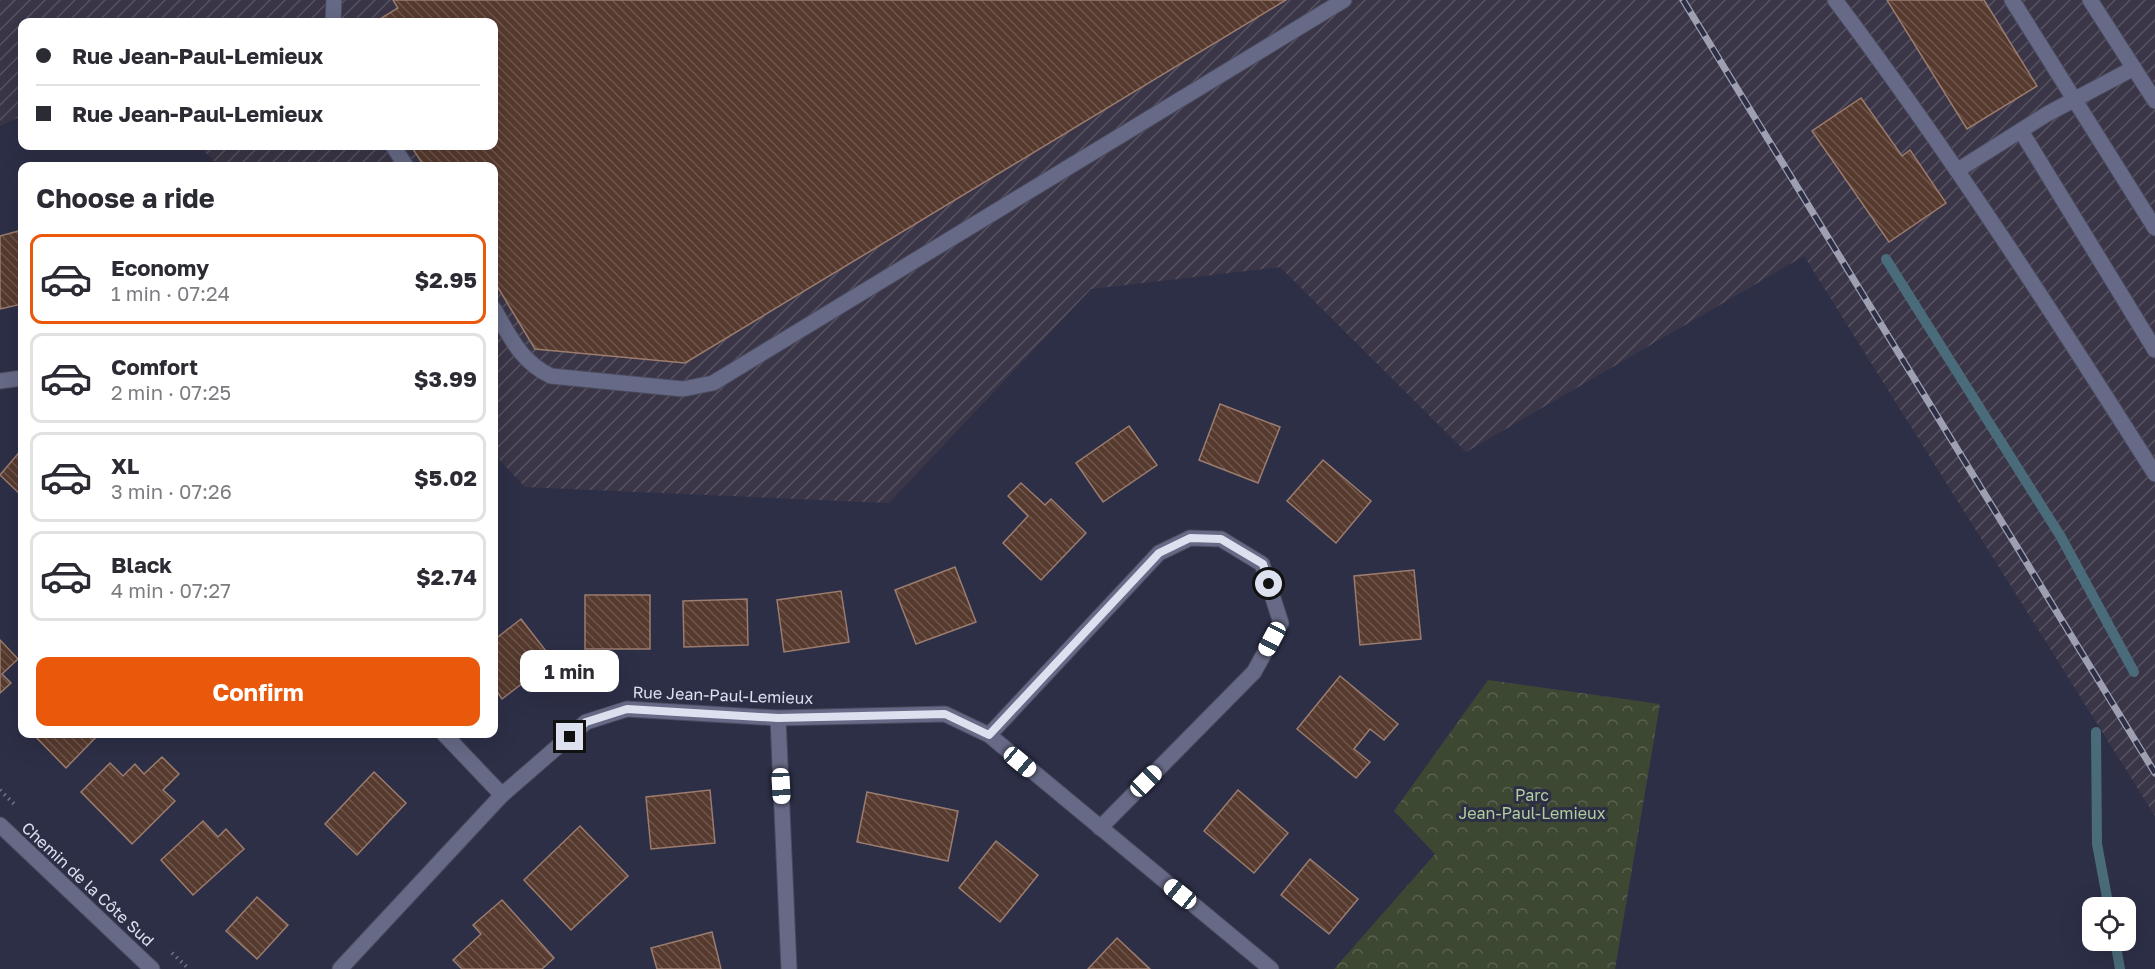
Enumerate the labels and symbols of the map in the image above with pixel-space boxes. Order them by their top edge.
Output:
route start [1255,570,1282,597]
car [1256,619,1288,659]
callout: 1 min [520,650,620,692]
street label: Rue Jean-Paul-Lemieux [632,682,814,708]
route end [556,723,583,750]
car [1000,744,1040,780]
car [1127,762,1165,800]
car [771,768,791,804]
park label: Parc Jean-Paul-Lemieux [1458,785,1606,823]
street label: Chemin de la Côte Sud [18,818,158,950]
car [1160,876,1200,912]

